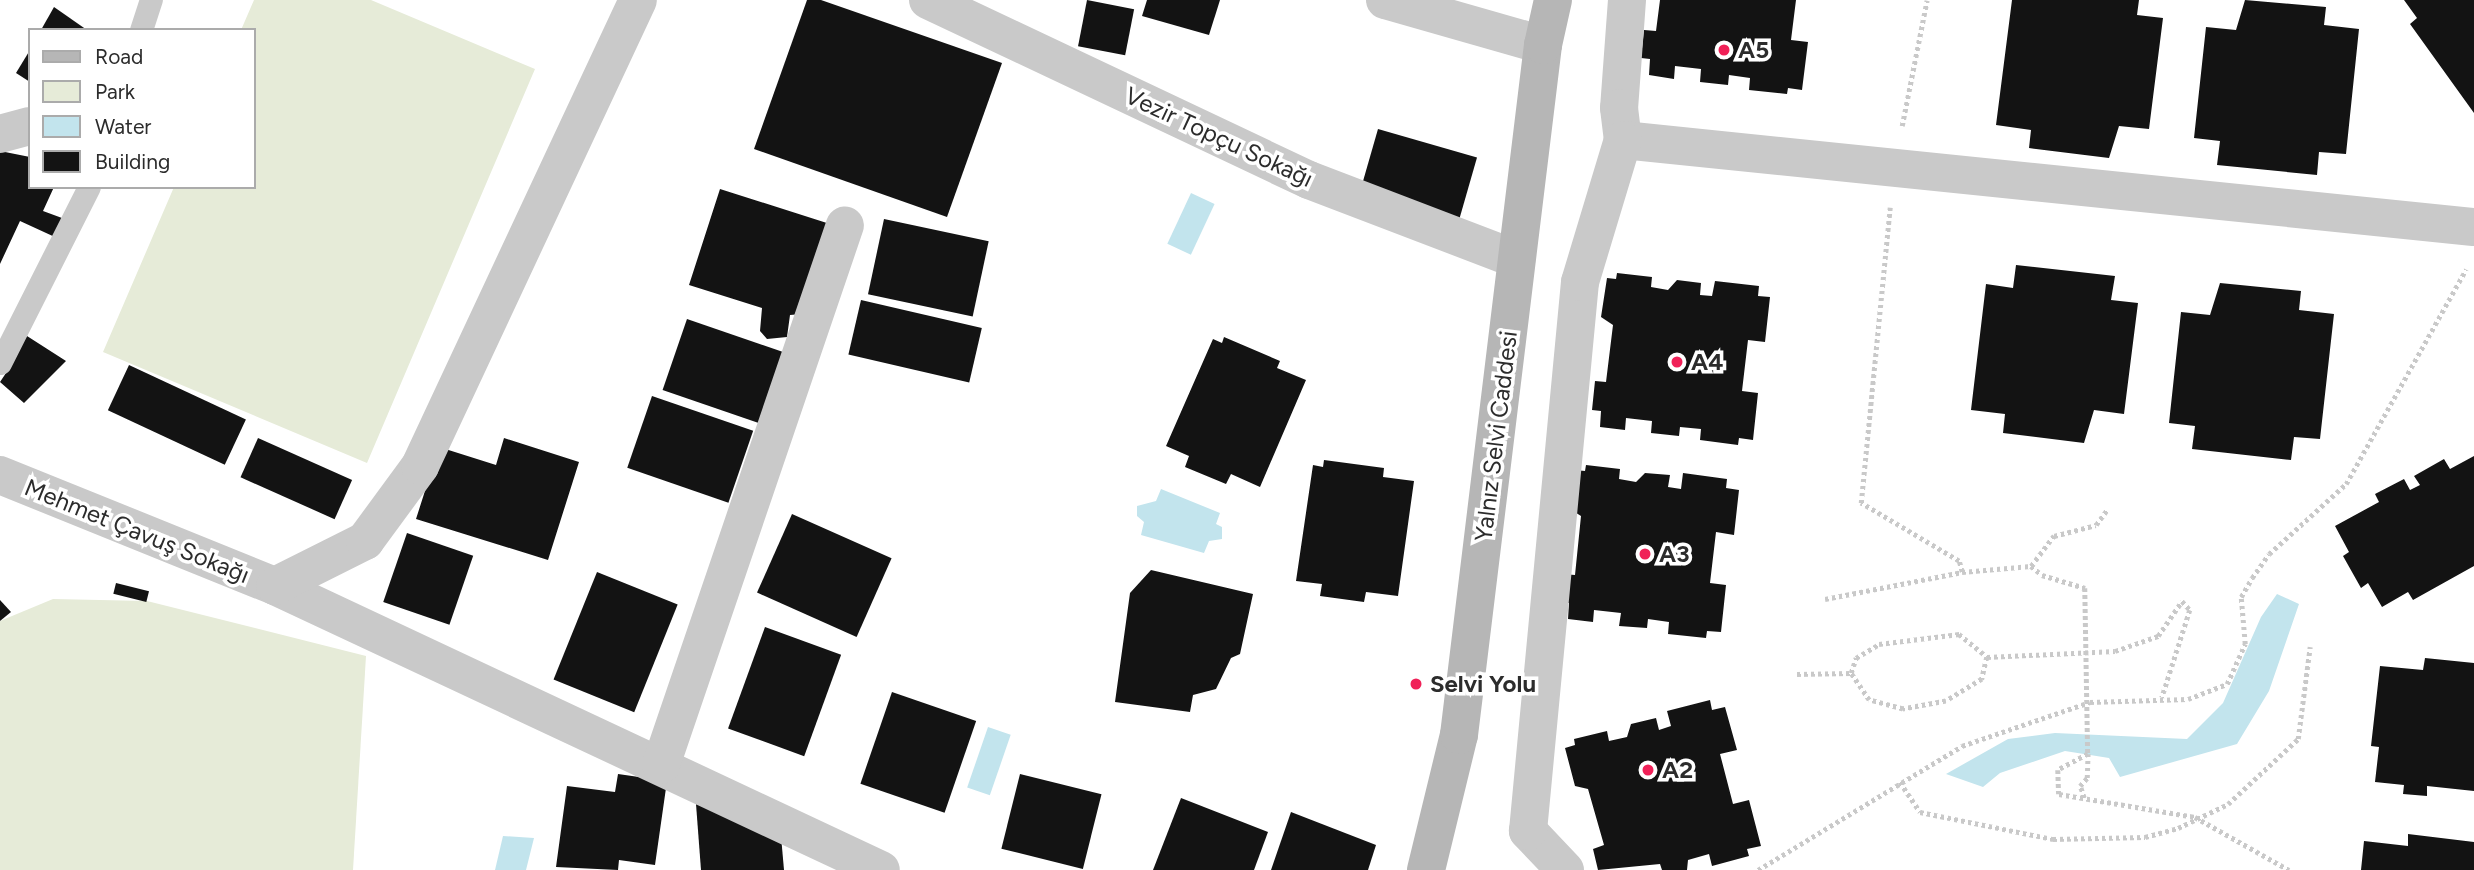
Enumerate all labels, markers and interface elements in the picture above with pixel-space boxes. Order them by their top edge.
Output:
legend [28,28,256,189]
place label: A5 [1738,36,1769,64]
marker: A5 [1716,42,1732,58]
text: Road [95,44,143,69]
text: Park [95,79,135,104]
street label: Vezir Topçu Sokağı [1120,81,1318,193]
text: Water [95,114,151,139]
text: Building [95,149,170,174]
street label: Yalnız Selvi Caddesi [1469,329,1523,543]
place label: A4 [1691,348,1723,376]
marker: A4 [1669,354,1685,370]
street label: Mehmet Çavuş Sokağı [20,473,254,589]
place label: A3 [1659,540,1689,568]
marker: A3 [1637,546,1653,562]
place label: Selvi Yolu [1430,670,1536,698]
marker: Selvi Yolu [1408,676,1424,692]
place label: A2 [1662,756,1693,784]
marker: A2 [1640,762,1656,778]

